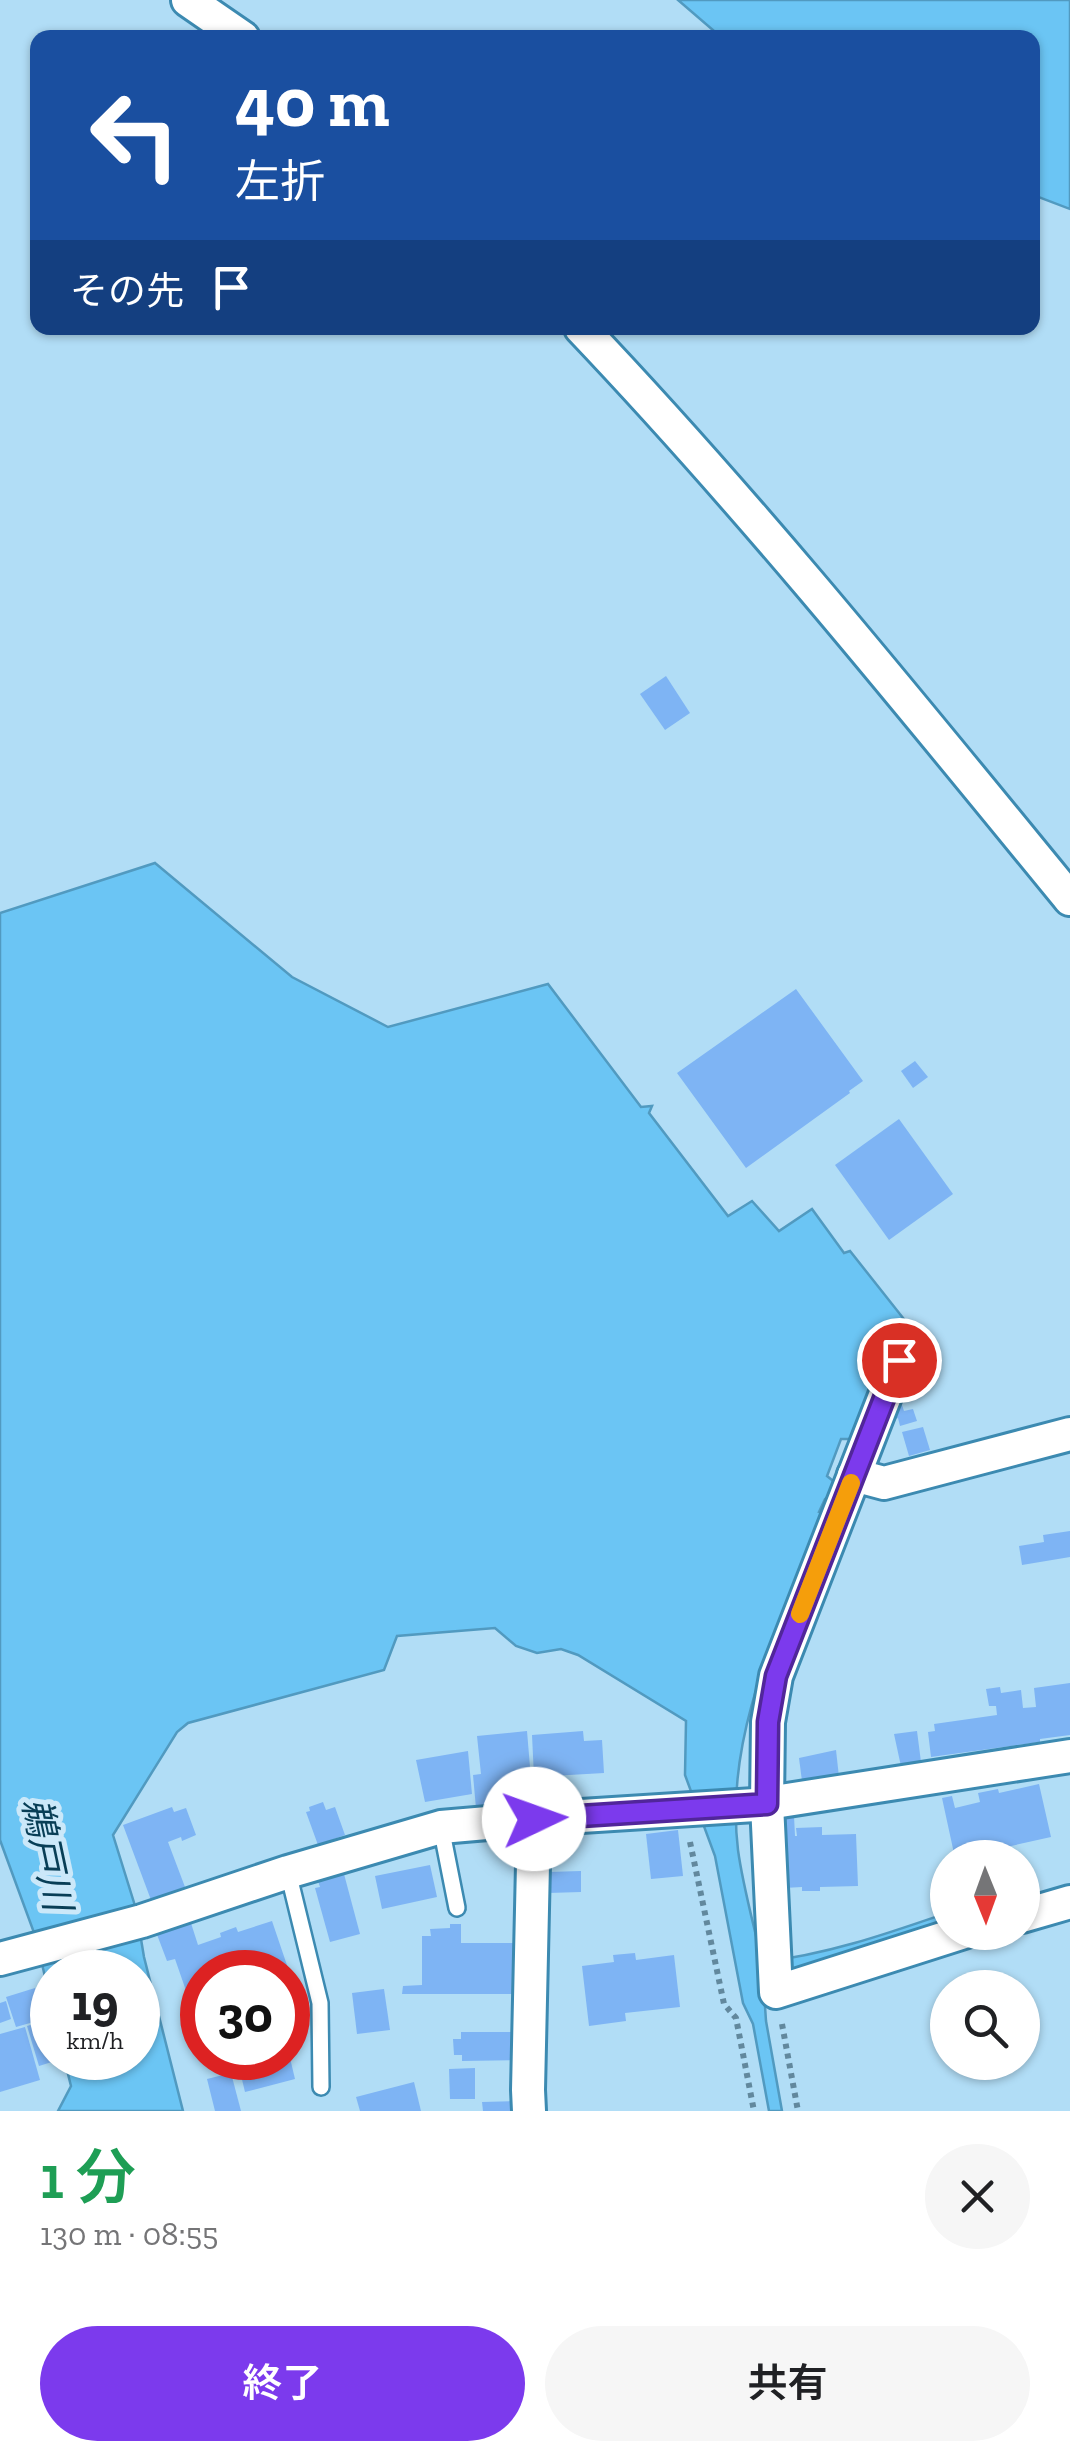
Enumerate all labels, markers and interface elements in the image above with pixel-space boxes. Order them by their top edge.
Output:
text: 40 m [235,60,390,144]
icon: left [70,70,200,200]
text: 左折 [235,155,325,209]
icon: arrive [204,260,259,315]
text: その先 [70,268,184,314]
pin [857,1318,942,1403]
icon: arrive [872,1333,927,1388]
position arrow [482,1767,586,1871]
water label: 鵜戸川 [13,1793,82,1918]
north arrow [930,1840,1040,1950]
map controls [930,1840,1040,2080]
speed limit sign: 30 [180,1950,310,2080]
button: search [930,1970,1040,2080]
text: 19 [72,1973,118,2033]
text: km/h [66,2025,124,2055]
text: 1 分 [40,2141,136,2213]
button: close [925,2144,1030,2249]
text: 130 m · 08:55 [40,2215,218,2253]
button: 終了 [40,2326,525,2441]
button: 共有 [545,2326,1030,2441]

